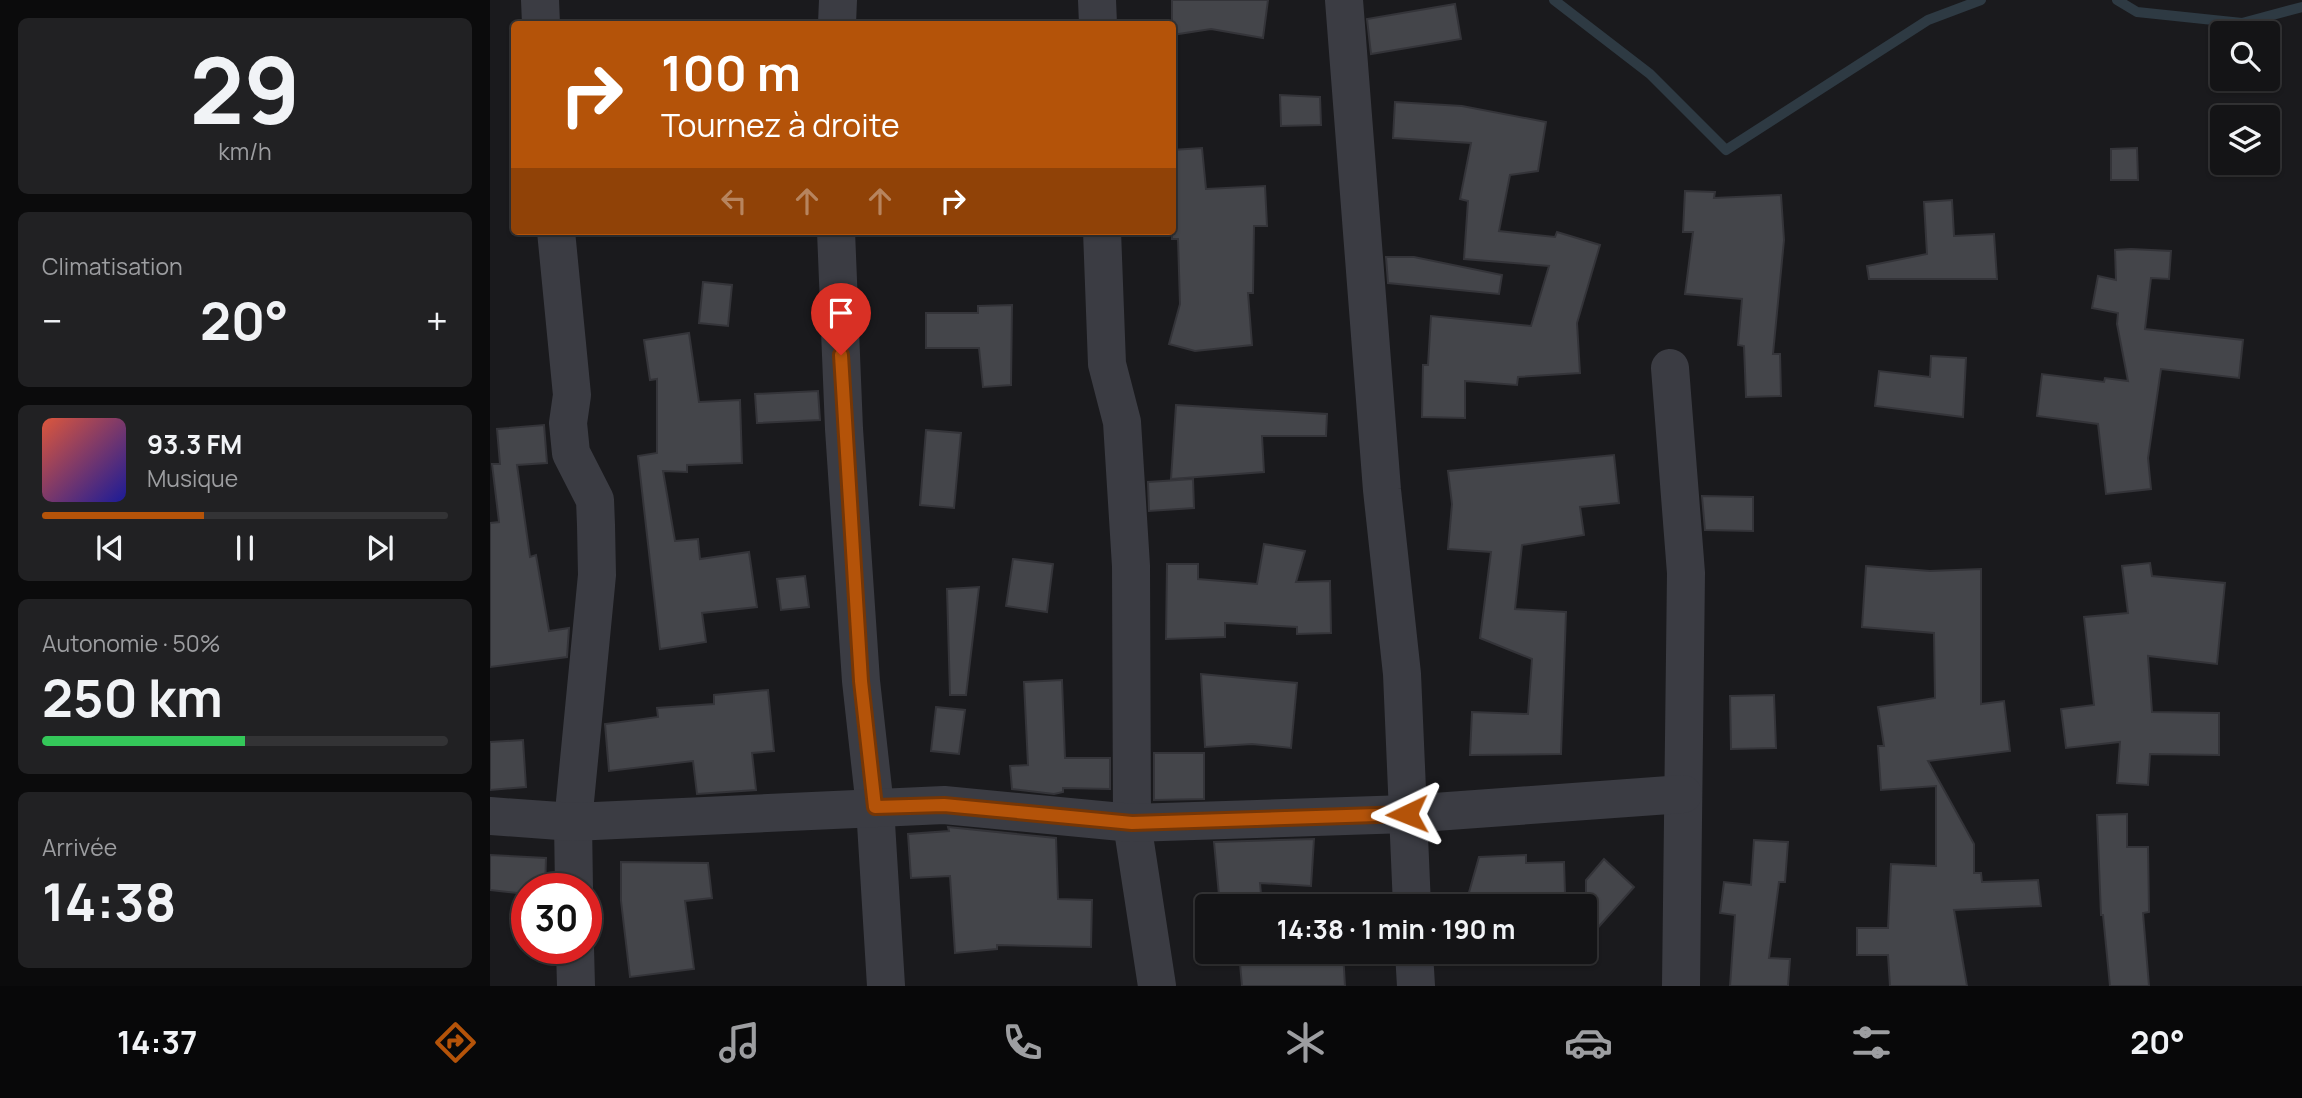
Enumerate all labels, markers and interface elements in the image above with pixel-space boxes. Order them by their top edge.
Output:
map controls [2210,21,2280,175]
button: search [2210,21,2280,91]
text: 29 [190,27,300,151]
text: 100 m [661,39,801,106]
icon: right [546,49,637,140]
text: Tournez à droite [661,103,900,147]
button: layers [2210,105,2280,175]
text: km/h [218,135,272,167]
icon: left [715,182,753,220]
icon: ahead [788,182,826,220]
icon: ahead [861,182,899,220]
icon: right [934,182,972,220]
text: Climatisation [42,250,183,282]
pin [811,283,871,355]
text: 20° [200,285,289,356]
text: − [42,294,63,346]
text: + [426,294,448,346]
icon: arrive [822,294,860,332]
text: 93.3 FM [147,426,242,462]
text: Musique [147,462,238,494]
icon: previous [91,529,129,567]
icon: pause [226,529,264,567]
icon: next [361,529,399,567]
text: Autonomie · 50% [42,627,221,659]
text: 250 km [42,662,223,733]
position arrow [1370,777,1444,851]
text: Arrivée [42,831,117,863]
text: 14:38 [42,866,176,937]
speed limit sign: 30 [511,873,602,964]
text: 14:38 · 1 min · 190 m [1277,911,1515,947]
icon: directions [431,1018,480,1067]
icon: music [715,1018,764,1067]
icon: phone [998,1018,1047,1067]
icon: climate [1281,1018,1330,1067]
icon: car [1564,1018,1613,1067]
icon: filters [1847,1018,1896,1067]
text: 14:37 [117,1020,197,1064]
text: 20° [2130,1020,2185,1064]

